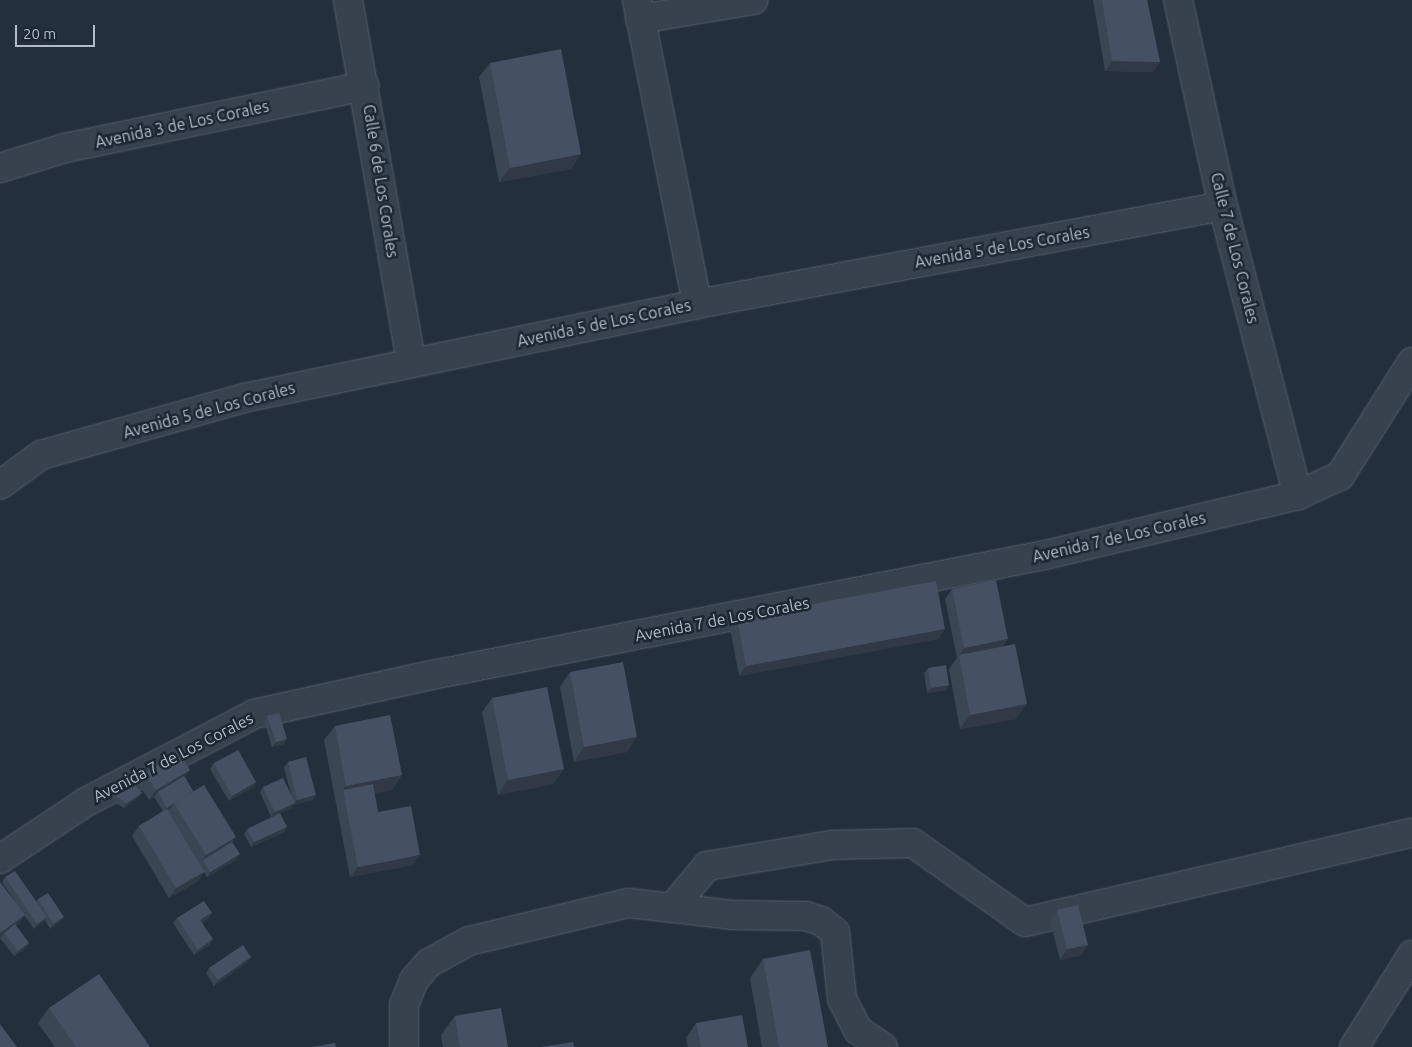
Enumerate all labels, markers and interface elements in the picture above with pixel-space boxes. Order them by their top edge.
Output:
scale bar [18,15,98,47]
text: 20 m [23,25,56,42]
street label: Avenida 3 de Los Corales [93,96,271,152]
street label: Calle 6 de Los Corales [359,103,403,259]
street label: Calle 7 de Los Corales [1207,170,1263,326]
street label: Avenida 5 de Los Corales [913,222,1091,272]
street label: Avenida 5 de Los Corales [515,295,693,351]
street label: Avenida 5 de Los Corales [121,378,297,442]
street label: Avenida 7 de Los Corales [1031,508,1207,566]
street label: Avenida 7 de Los Corales [633,593,811,645]
street label: Avenida 7 de Los Corales [90,708,256,806]

